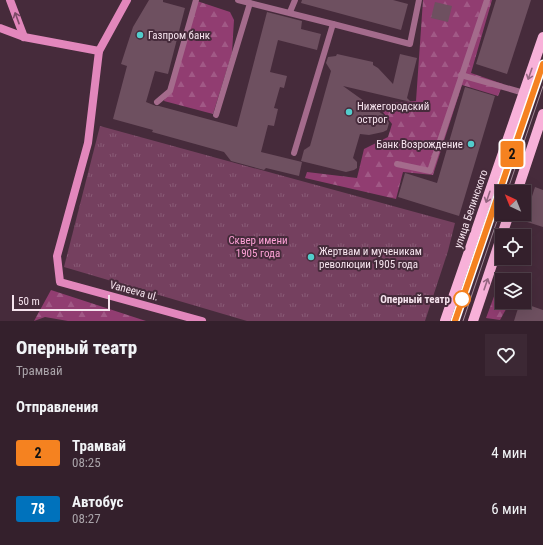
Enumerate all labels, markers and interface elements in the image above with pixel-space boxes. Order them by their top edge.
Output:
one-way arrow [12,13,20,25]
place label: Газпром банк [148,29,211,42]
marker: Газпром банк [135,30,145,40]
one-way arrow [526,68,534,80]
place label: Нижегородский острог [357,100,429,126]
marker: Нижегородский острог [344,107,354,117]
place label: Банк Возрождение [376,138,463,151]
marker: Банк Возрождение [466,139,476,149]
line badge: 2 [499,141,525,167]
text: 2 [508,146,516,162]
street label: улица Белинского [451,167,491,250]
north arrow [495,185,531,221]
map controls [495,185,531,309]
one-way arrow [484,191,491,204]
button: locate [495,229,531,265]
park label: Сквер имени 1905 года [228,234,288,260]
place label: Жертвам и мученикам революции 1905 года [319,245,422,271]
marker: Жертвам и мученикам революции 1905 года [306,252,316,262]
button: layers [495,273,531,309]
street label: Vaneeva ul. [108,278,160,304]
one-way arrow [482,278,490,290]
marker: Оперный театр [453,290,471,308]
scale bar [12,293,110,312]
place label: Оперный театр [380,293,451,306]
text: 50 m [18,295,40,308]
button: heart [485,334,527,376]
text: Оперный театр [16,336,137,359]
text: Трамвай [16,363,63,378]
text: Отправления [16,398,98,416]
text: Трамвай [72,437,126,455]
text: 4 мин [491,444,527,462]
text: 2 [34,445,42,461]
text: 08:25 [72,455,101,470]
text: Автобус [72,493,123,511]
text: 6 мин [491,500,527,518]
text: 78 [31,501,45,517]
text: 08:27 [72,511,101,526]

